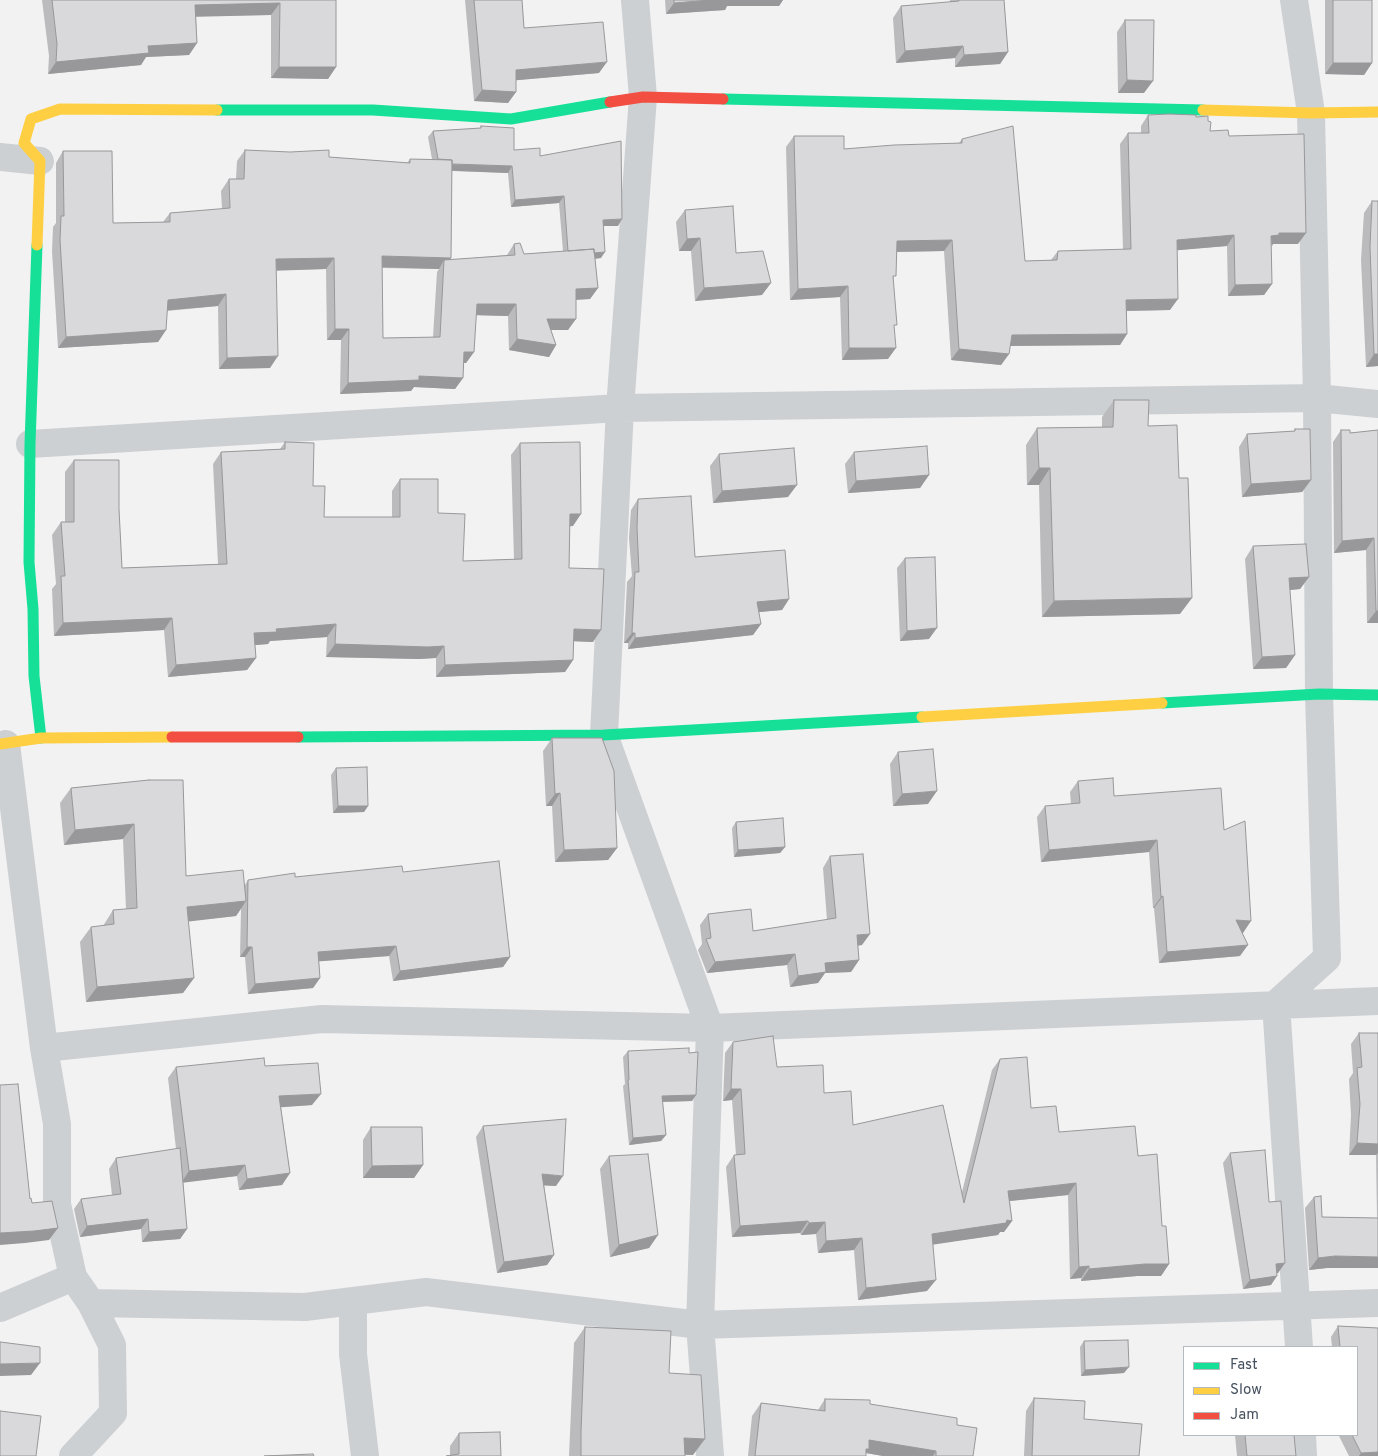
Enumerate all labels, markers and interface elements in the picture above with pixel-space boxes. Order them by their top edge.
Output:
legend [1183,1346,1358,1436]
text: Fast [1230,1356,1258,1375]
text: Slow [1230,1381,1262,1400]
text: Jam [1230,1406,1259,1425]

